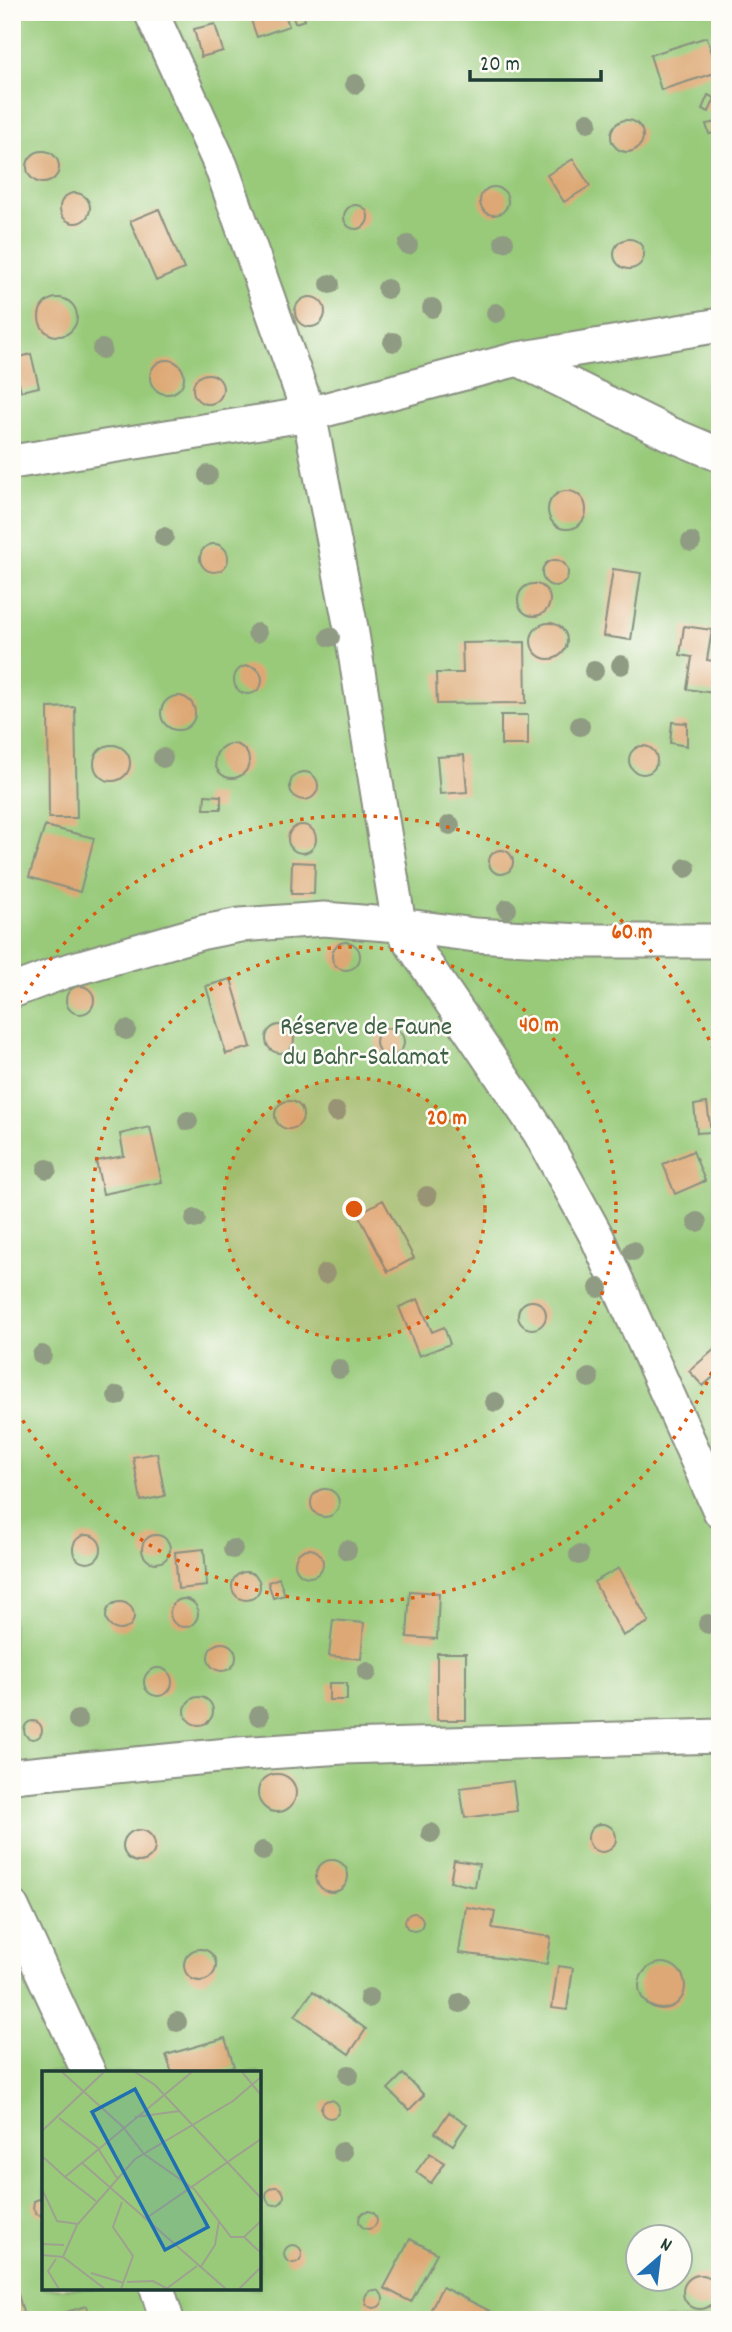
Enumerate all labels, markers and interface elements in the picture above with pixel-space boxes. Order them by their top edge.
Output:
scale bar [470,38,601,82]
text: 20 m [480,51,520,81]
text: 60 m [612,919,652,949]
park label: Réserve de Faune du Bahr-Salamat [280,1010,452,1077]
text: 40 m [519,1012,559,1042]
text: 20 m [427,1105,467,1135]
centre of rings [342,1197,366,1221]
inset map [42,2071,261,2290]
north arrow [624,2224,694,2294]
text: N [655,2232,676,2260]

